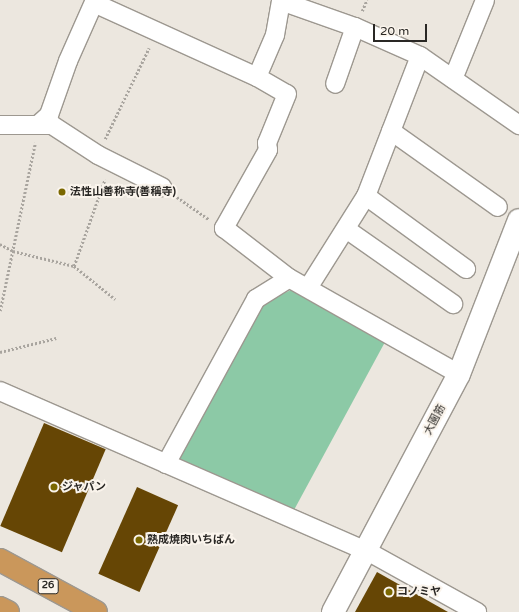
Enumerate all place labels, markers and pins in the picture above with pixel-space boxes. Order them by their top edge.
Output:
place label: 法性山善称寺(善稱寺) [70,185,176,199]
marker: 法性山善称寺(善稱寺) [57,187,67,197]
place label: ジャパン [62,480,106,494]
marker: ジャパン [49,482,59,492]
place label: 熟成焼肉いちばん [147,533,235,547]
marker: 熟成焼肉いちばん [134,535,144,545]
place label: コノミヤ [397,585,441,599]
marker: コノミヤ [384,587,394,597]

